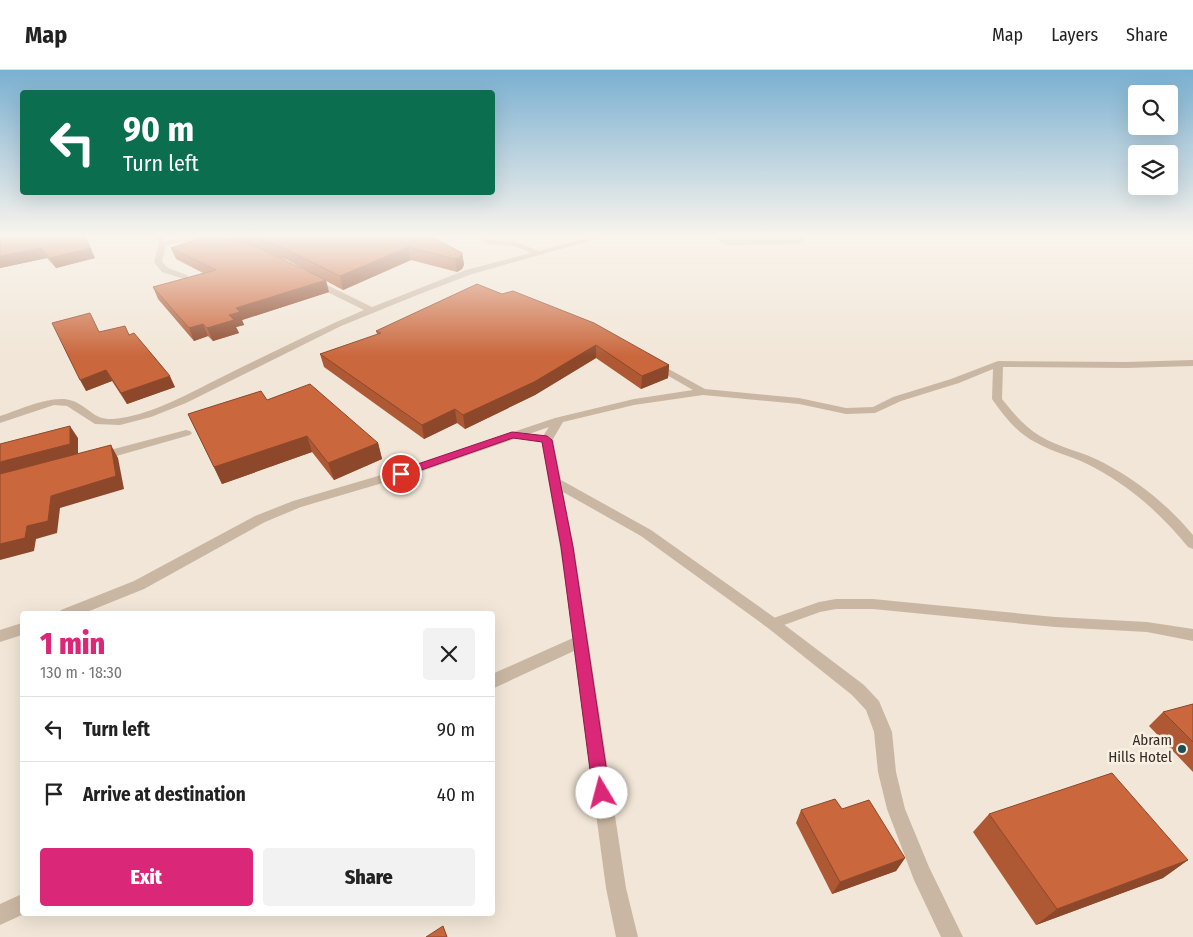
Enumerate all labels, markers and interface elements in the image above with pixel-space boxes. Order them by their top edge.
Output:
text: Map [25,21,67,49]
text: Map [992,24,1023,46]
text: Layers [1051,24,1098,46]
text: Share [1126,24,1168,46]
map controls [1128,85,1178,195]
button: search [1128,85,1178,135]
text: 90 m [123,108,194,150]
icon: left [40,110,105,175]
button: layers [1128,145,1178,195]
text: Turn left [123,150,199,177]
pin [380,453,422,495]
icon: arrive [387,460,415,488]
text: 1 min [40,626,105,662]
button: close [423,628,475,680]
text: 130 m · 18:30 [40,663,122,682]
icon: left [40,715,68,743]
text: Turn left [83,718,150,741]
text: 90 m [437,718,475,741]
place label: Abram Hills Hotel [1108,731,1172,766]
marker: Abram Hills Hotel [1176,743,1188,755]
position arrow [575,766,627,818]
icon: arrive [40,780,68,808]
text: Arrive at destination [83,783,246,806]
text: 40 m [437,783,475,806]
button: Exit [40,848,253,906]
button: Share [263,848,475,906]

